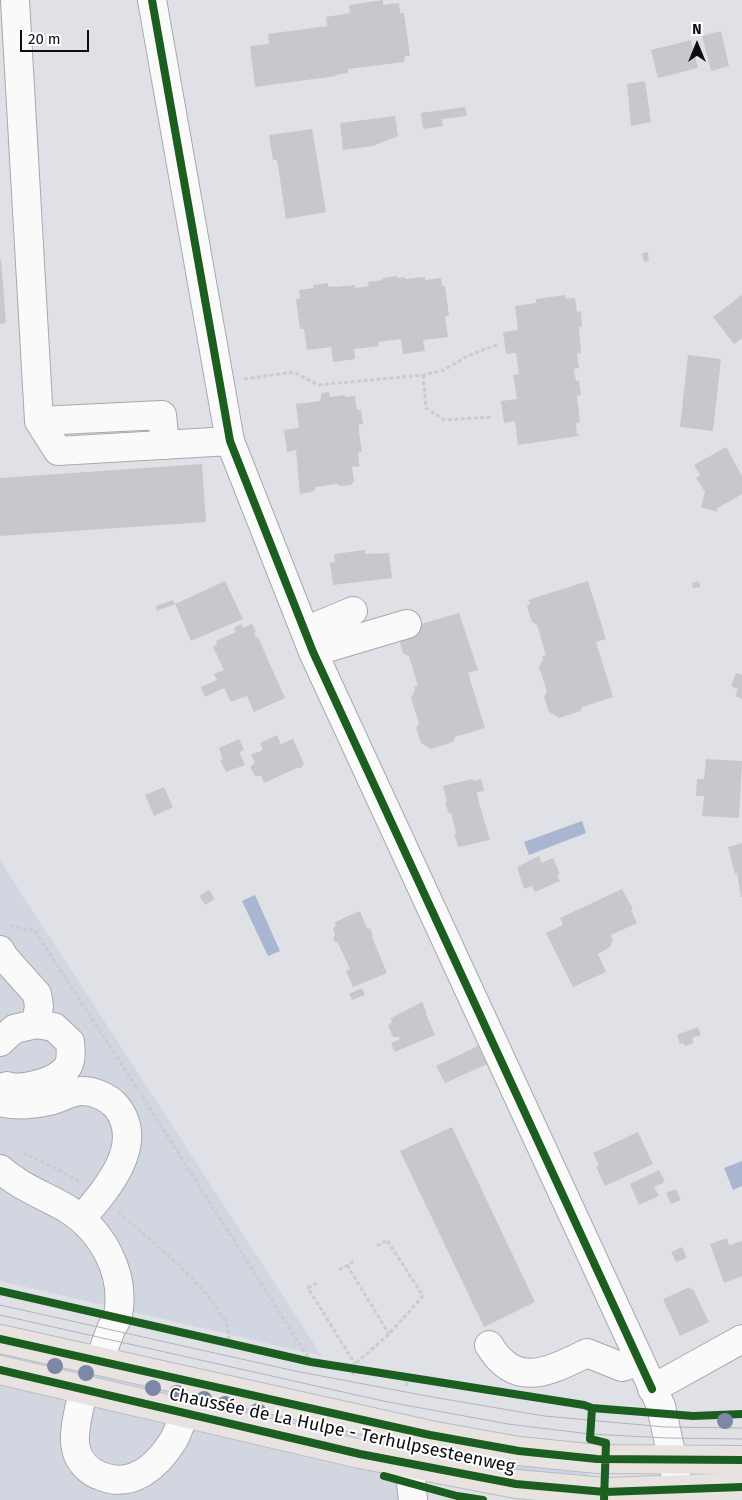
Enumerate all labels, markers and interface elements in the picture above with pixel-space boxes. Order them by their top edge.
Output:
scale bar [22,20,91,52]
north arrow [672,20,722,70]
text: N [692,21,702,38]
text: 20 m [28,30,61,48]
street label: Chaussée de La Hulpe - Terhulpsesteenweg [167,1384,517,1478]

